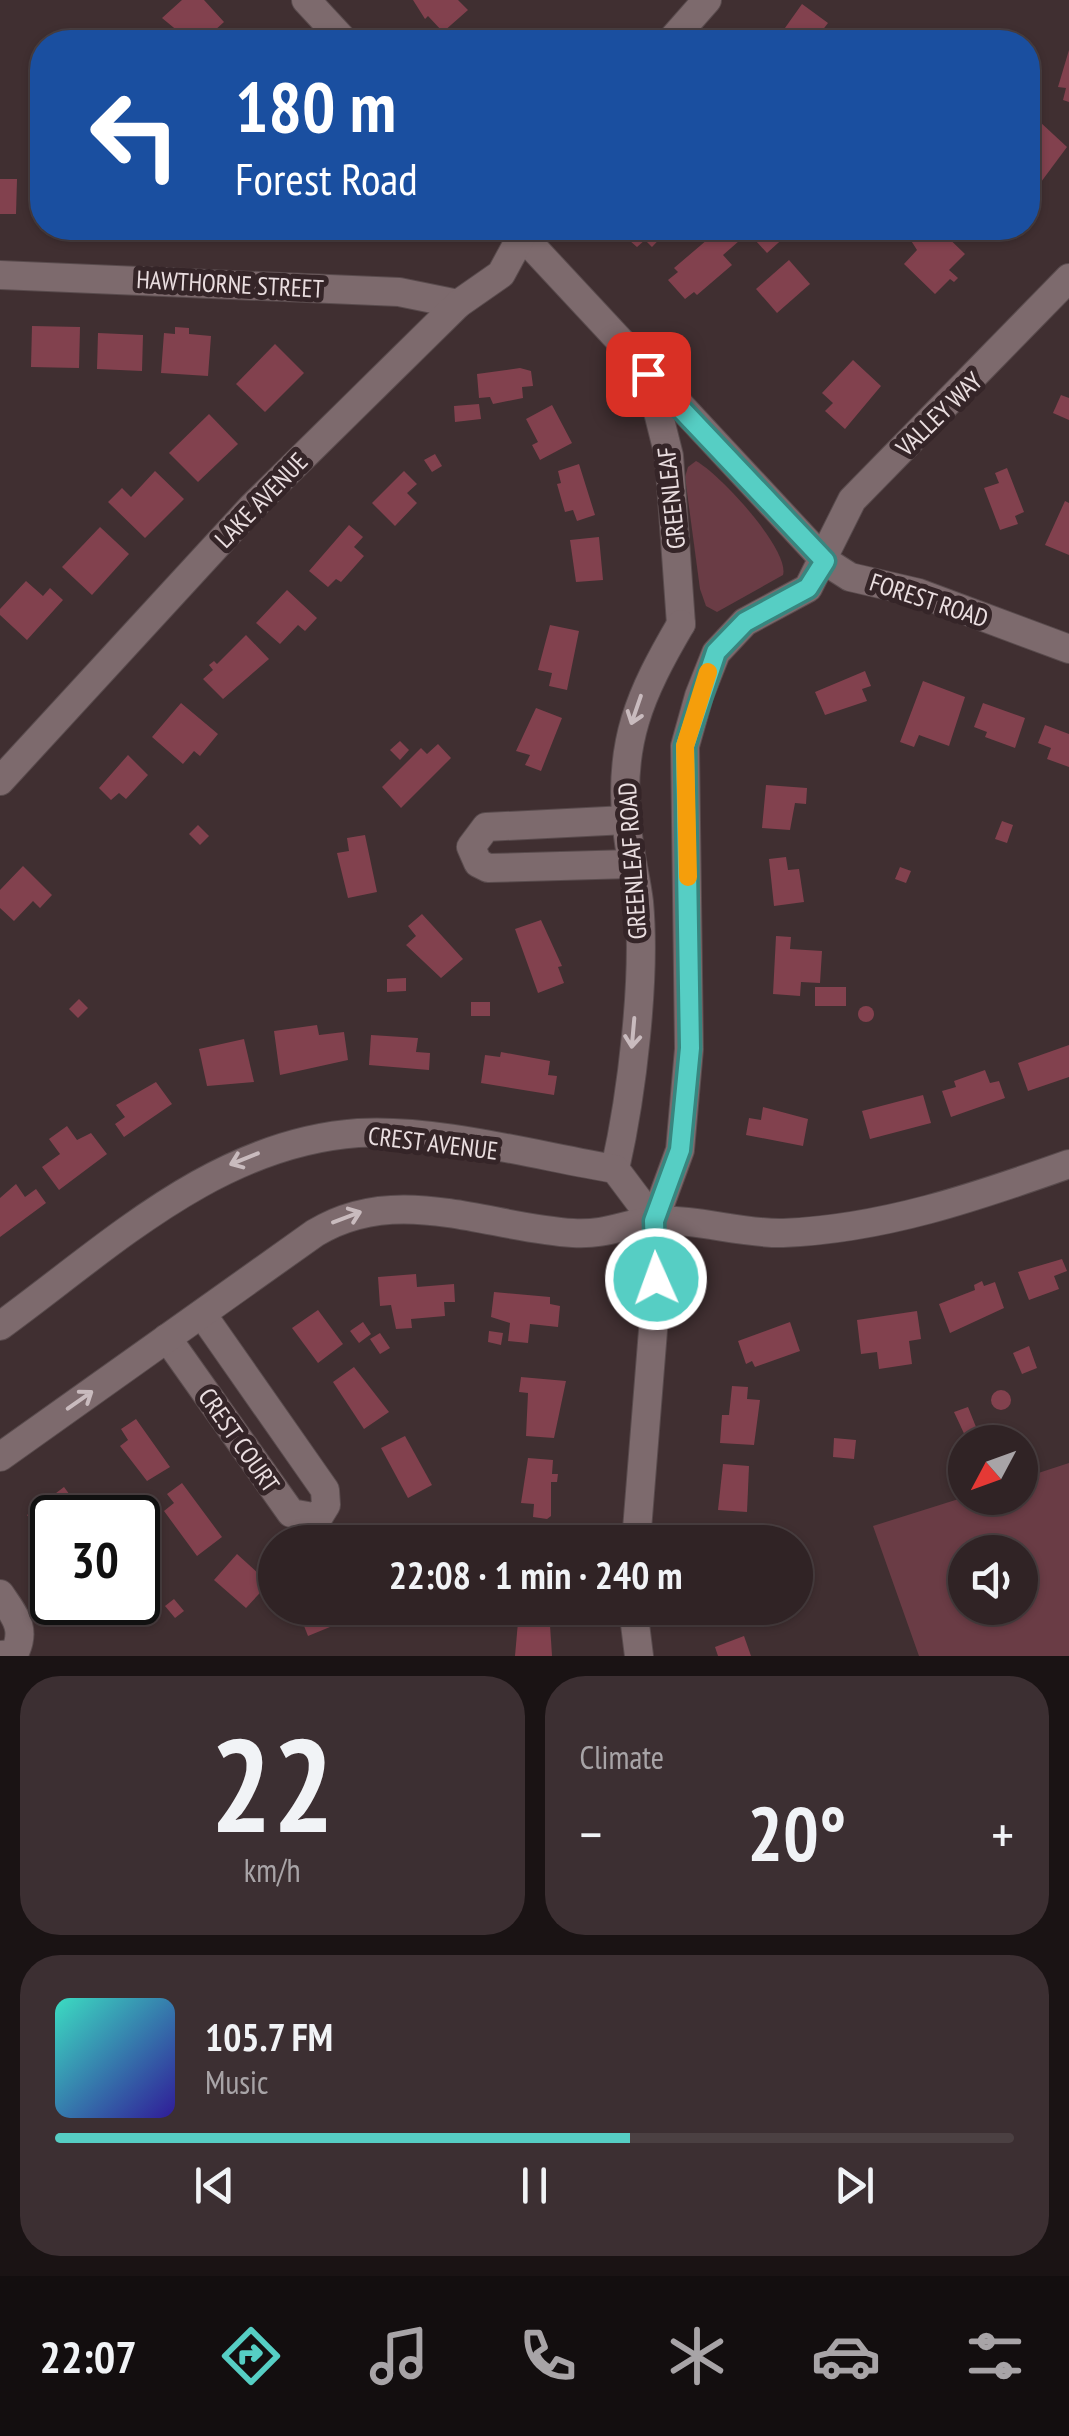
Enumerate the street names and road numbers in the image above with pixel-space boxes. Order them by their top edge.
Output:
street label: HAWTHORNE STREET [136,263,324,305]
street label: VALLEY WAY [888,365,989,464]
street label: GREENLEAF [650,445,692,551]
street label: LAKE AVENUE [208,446,314,554]
street label: FOREST ROAD [866,566,992,634]
street label: GREENLEAF ROAD [611,781,653,941]
street label: CREST AVENUE [366,1119,500,1167]
street label: CREST COURT [191,1382,287,1498]

